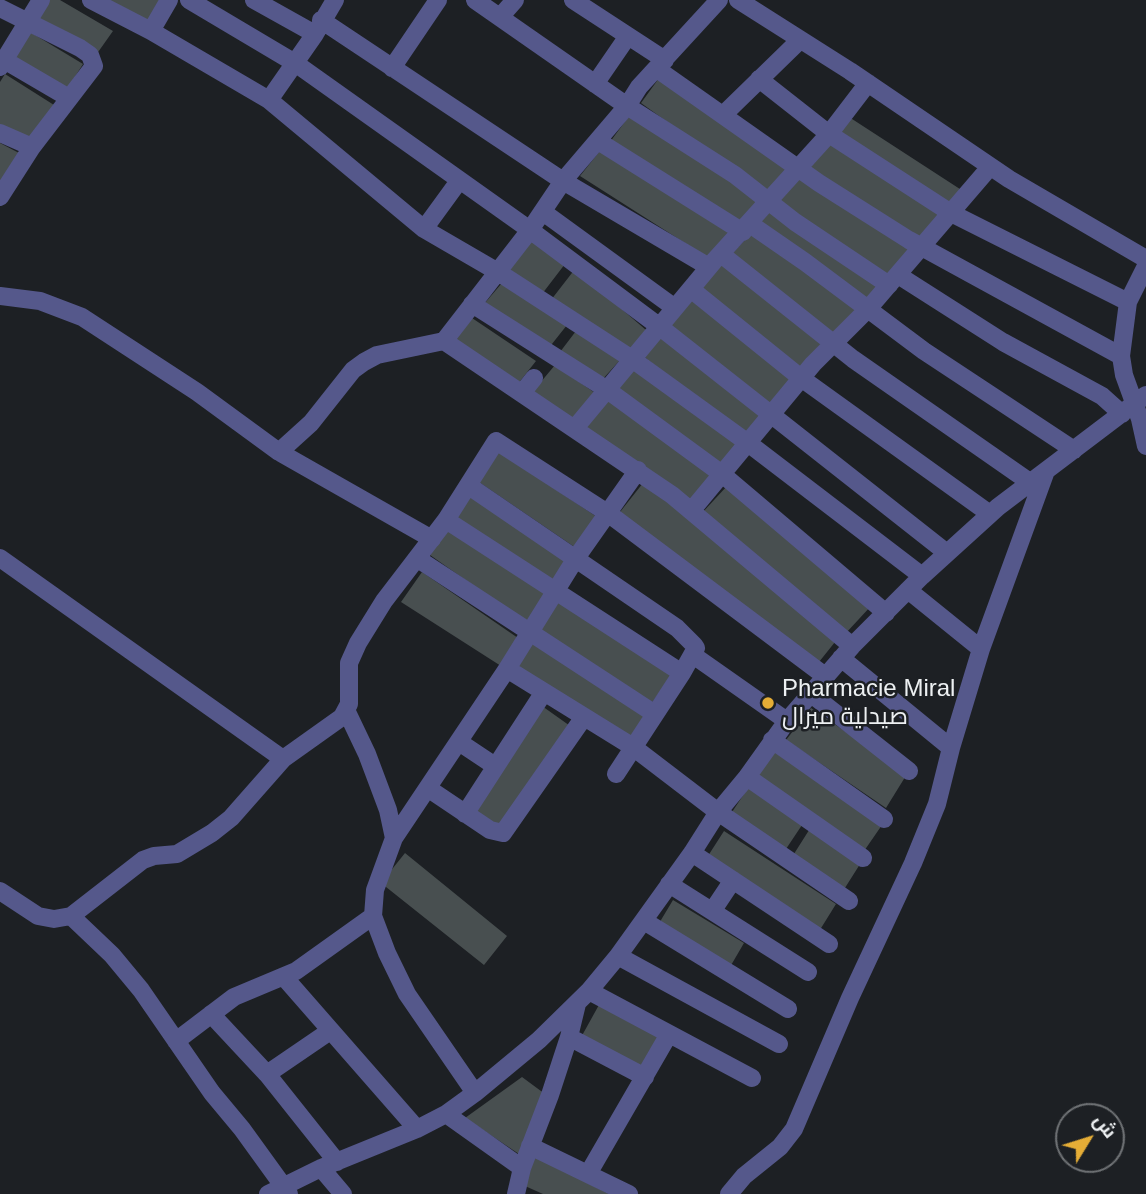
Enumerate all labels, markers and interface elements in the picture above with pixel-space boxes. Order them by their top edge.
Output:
place label: Pharmacie Miral صيدلية ميرال [782,675,955,731]
marker: Pharmacie Miral صيدلية ميرال [760,695,776,711]
north arrow [1055,1103,1125,1173]
text: ش [1090,1110,1121,1142]

